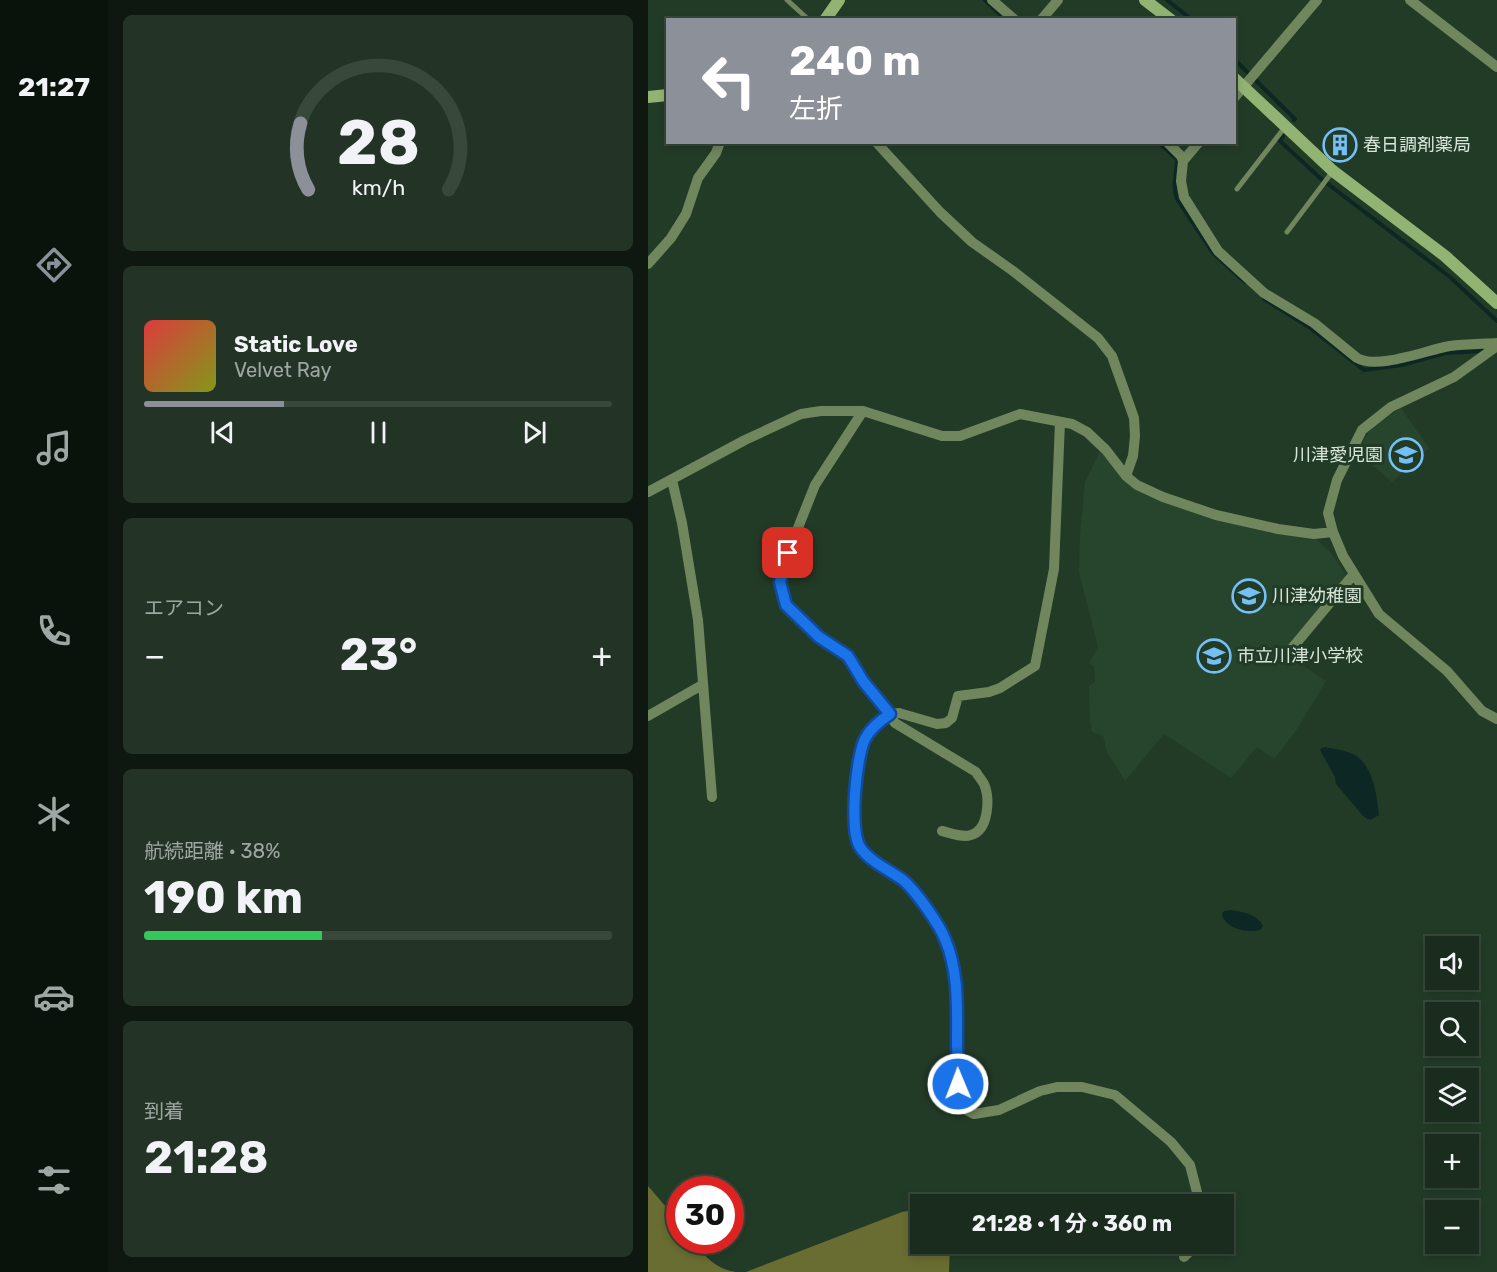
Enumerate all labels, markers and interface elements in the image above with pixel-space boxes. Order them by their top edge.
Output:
text: 240 m [789,36,921,86]
icon: left [690,42,768,120]
text: 21:27 [18,71,90,103]
text: 左折 [789,93,843,125]
text: 28 [337,106,419,180]
building icon: 春日調剤薬局 [1322,127,1358,163]
place label: 春日調剤薬局 [1363,134,1471,156]
text: km/h [351,176,405,201]
icon: directions [33,244,75,286]
text: Static Love [234,331,358,358]
text: Velvet Ray [234,358,332,382]
icon: previous [206,416,239,449]
icon: pause [362,416,395,449]
icon: next [518,416,551,449]
icon: music [33,427,75,469]
school or university icon: 川津愛児園 [1388,437,1424,473]
place label: 川津愛児園 [1293,444,1383,466]
pin [762,527,813,578]
icon: arrive [771,536,804,569]
school or university icon: 川津幼稚園 [1231,578,1267,614]
place label: 川津幼稚園 [1272,585,1362,607]
text: エアコン [144,596,224,620]
icon: phone [33,610,75,652]
text: 23° [340,628,417,681]
text: − [144,636,165,675]
text: + [591,636,612,675]
school or university icon: 市立川津小学校 [1196,638,1232,674]
place label: 市立川津小学校 [1237,645,1363,667]
icon: climate [33,793,75,835]
text: 航続距離 · 38% [144,839,280,863]
text: 190 km [144,871,303,924]
map controls [1425,936,1479,1254]
button: sound [1425,936,1479,990]
icon: car [33,976,75,1018]
button: search [1425,1002,1479,1056]
position arrow [926,1052,990,1116]
button: layers [1425,1068,1479,1122]
text: 到着 [144,1099,184,1123]
text: 21:28 [144,1131,268,1184]
button: + [1425,1134,1479,1188]
icon: filters [33,1159,75,1201]
speed limit sign: 30 [666,1176,744,1254]
button: − [1425,1200,1479,1254]
text: 21:28 · 1 分 · 360 m [972,1210,1172,1237]

